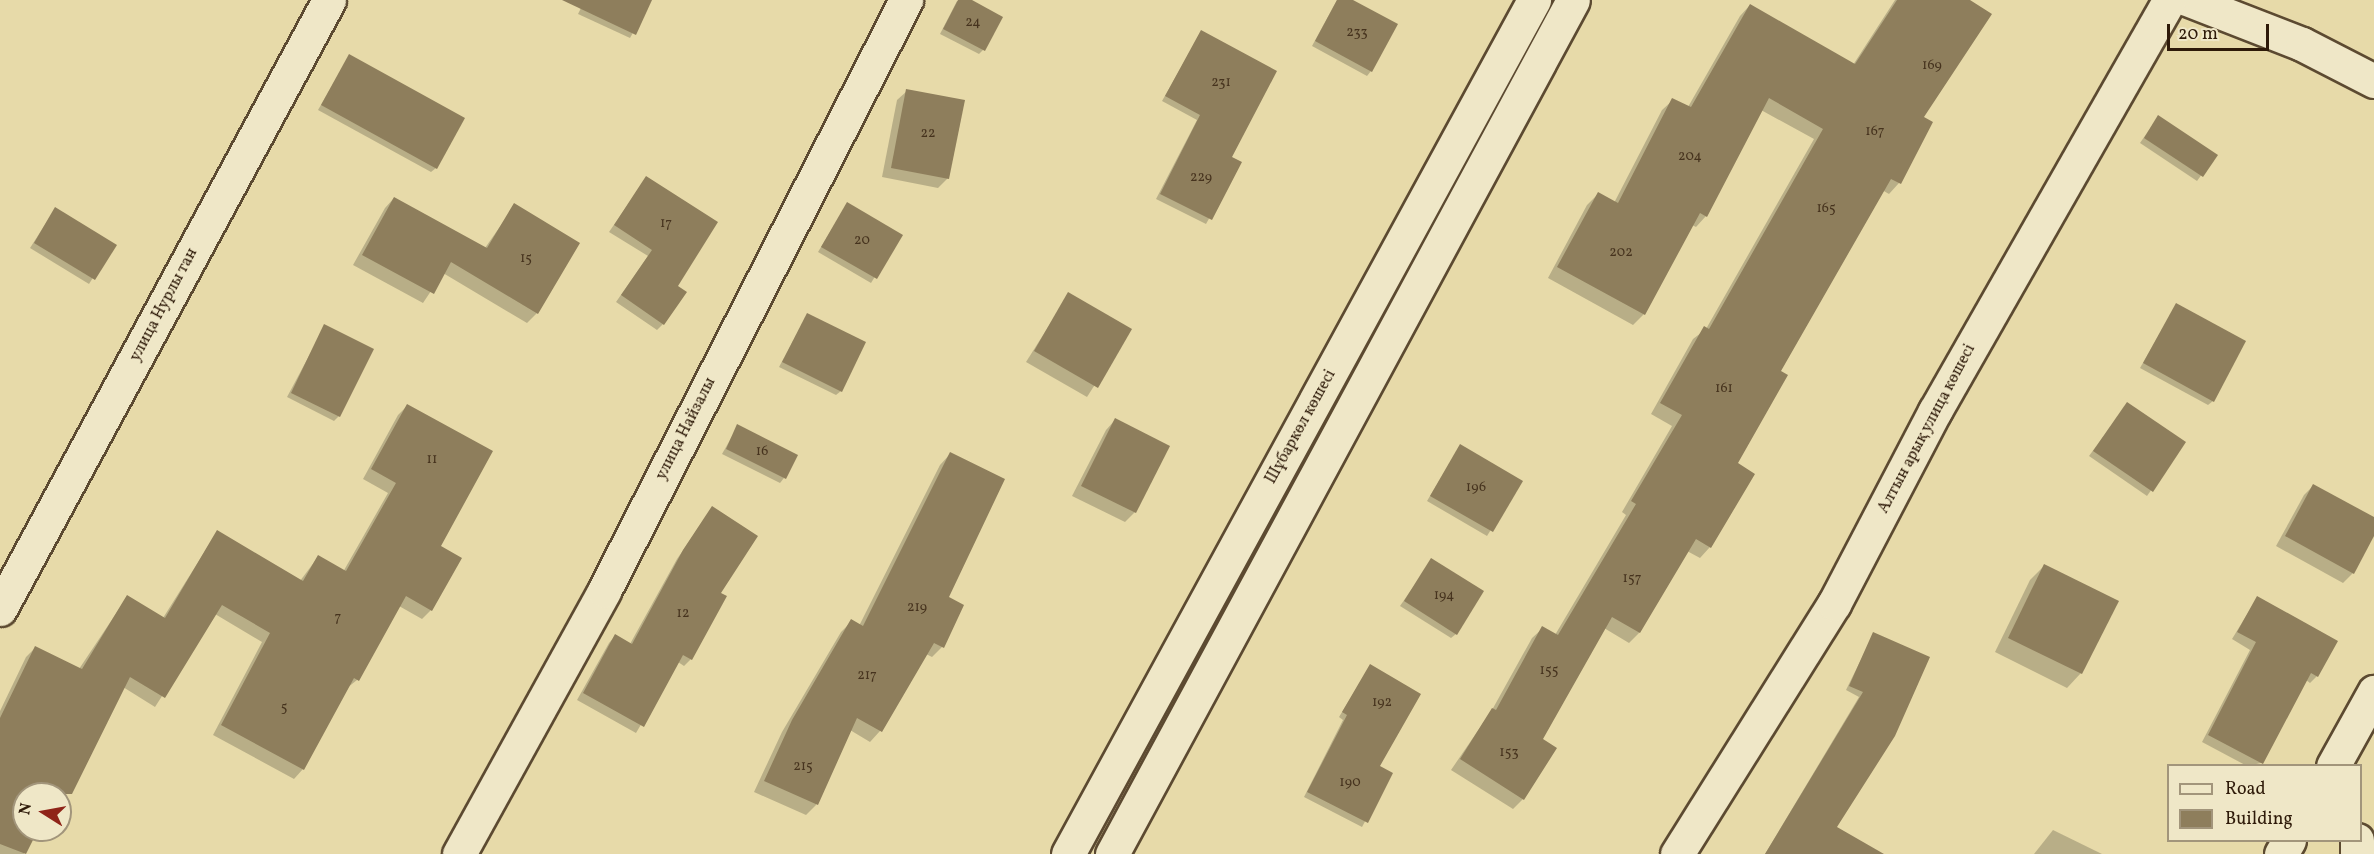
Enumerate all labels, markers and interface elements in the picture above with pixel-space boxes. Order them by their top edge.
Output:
scale bar [2170,12,2272,50]
house number: 24 [965,15,981,31]
text: 20 m [2178,22,2218,47]
house number: 233 [1346,25,1368,41]
house number: 169 [1922,58,1942,74]
house number: 231 [1211,75,1231,91]
house number: 167 [1865,124,1885,140]
house number: 22 [920,126,936,142]
house number: 204 [1678,149,1702,165]
house number: 229 [1190,170,1212,186]
house number: 165 [1816,201,1836,217]
house number: 17 [660,216,672,232]
house number: 20 [854,233,870,249]
street label: улица Нурлы тан [126,245,202,365]
house number: 202 [1609,245,1633,261]
house number: 15 [520,251,532,267]
street label: Алтын арық улица көшесі [1874,341,1980,517]
street label: Шұбаркөл көшесі [1262,367,1340,487]
street label: улица Найзалы [652,375,720,483]
house number: 161 [1715,381,1733,397]
house number: 16 [756,444,768,460]
house number: 11 [427,452,437,468]
house number: 196 [1466,480,1486,496]
house number: 157 [1623,571,1641,587]
house number: 194 [1434,588,1454,604]
house number: 219 [907,600,927,616]
house number: 12 [677,606,689,622]
house number: 7 [335,610,341,626]
house number: 155 [1540,663,1558,679]
house number: 217 [857,668,877,684]
house number: 192 [1372,695,1392,711]
house number: 5 [281,700,287,716]
house number: 153 [1499,745,1519,761]
house number: 215 [793,759,813,775]
legend [2167,764,2362,842]
house number: 190 [1339,775,1361,791]
text: Road [2225,777,2266,802]
north arrow [12,782,72,842]
text: N [14,801,38,817]
text: Building [2225,807,2293,832]

